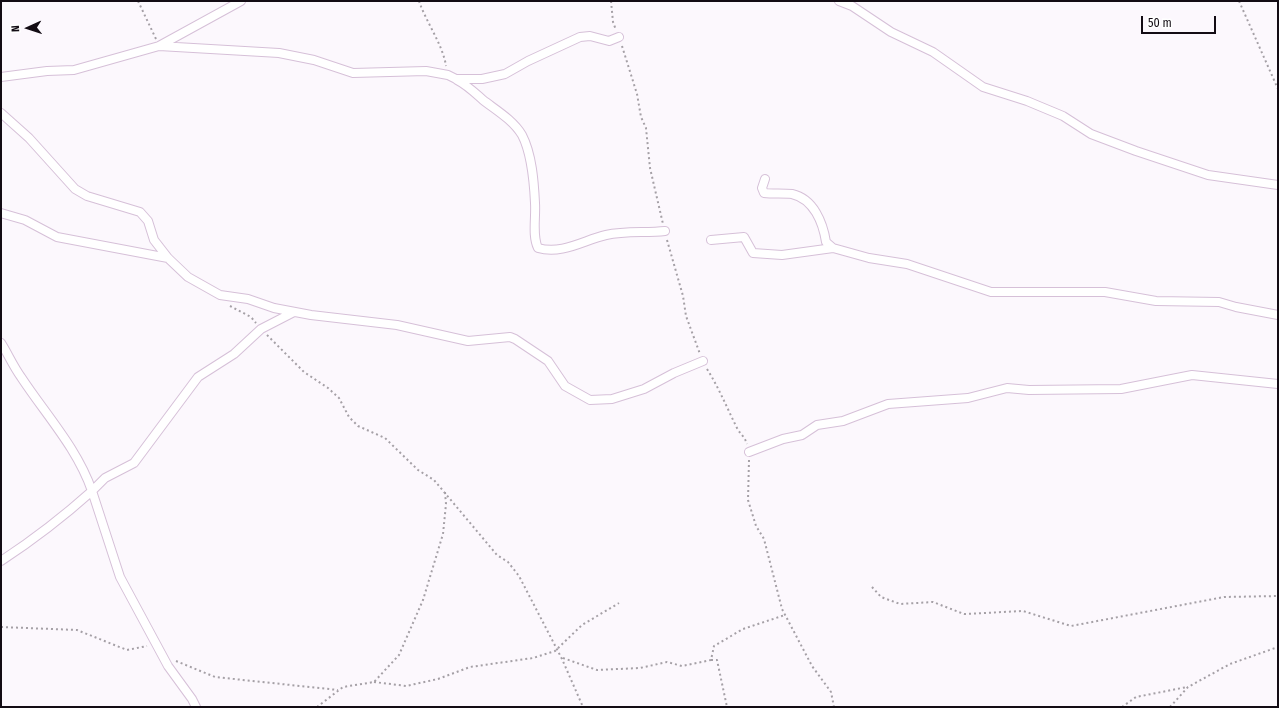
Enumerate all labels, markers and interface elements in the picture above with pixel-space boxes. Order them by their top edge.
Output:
north arrow [8,8,48,48]
scale bar [1143,8,1218,34]
text: 50 m [1148,16,1172,30]
text: N [9,25,22,32]

